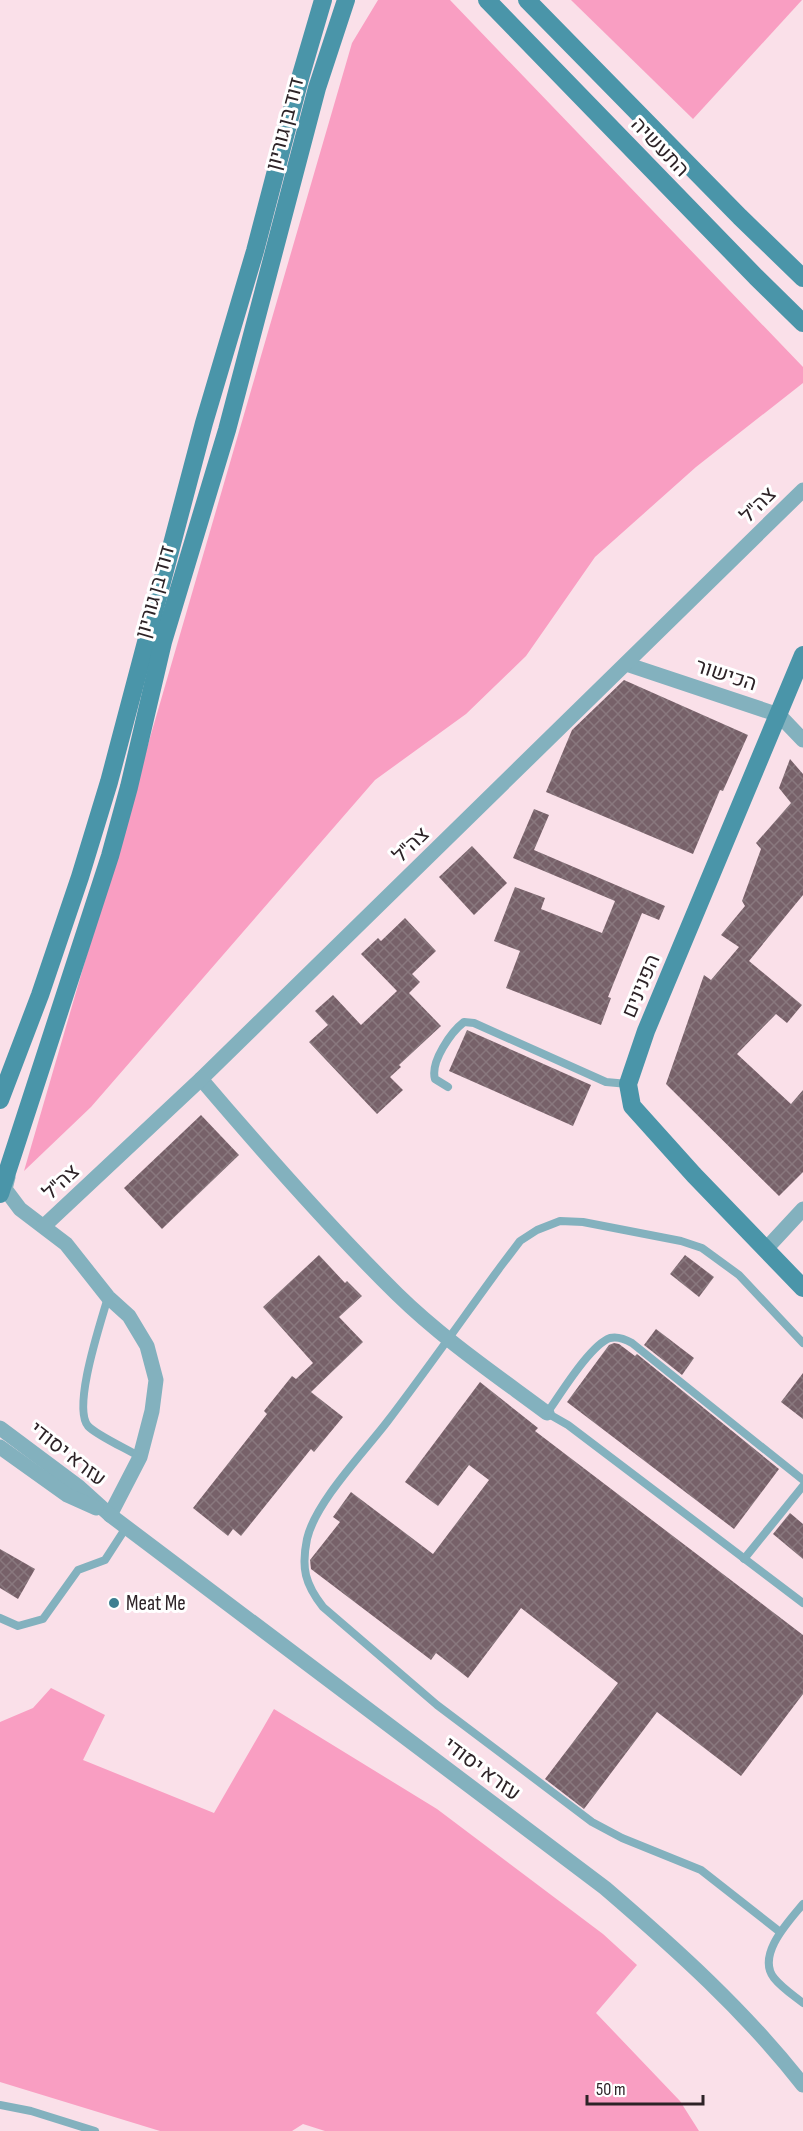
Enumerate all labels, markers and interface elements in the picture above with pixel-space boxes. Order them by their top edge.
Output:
street label: דוד בן גוריון [261,75,309,173]
street label: התעשיה [626,112,694,182]
street label: צה"ל [735,482,781,528]
street label: דוד בן גוריון [130,543,180,641]
street label: הכישור [692,653,760,697]
street label: צה"ל [388,822,434,868]
street label: הפנינים [616,950,666,1022]
street label: צה"ל [38,1159,84,1205]
street label: עזרא יסודי [25,1416,111,1492]
place label: Meat Me [126,1591,186,1616]
marker: Meat Me [107,1596,121,1610]
street label: עזרא יסודי [439,1732,525,1806]
scale bar [587,2068,702,2106]
text: 50 m [596,2079,626,2100]

